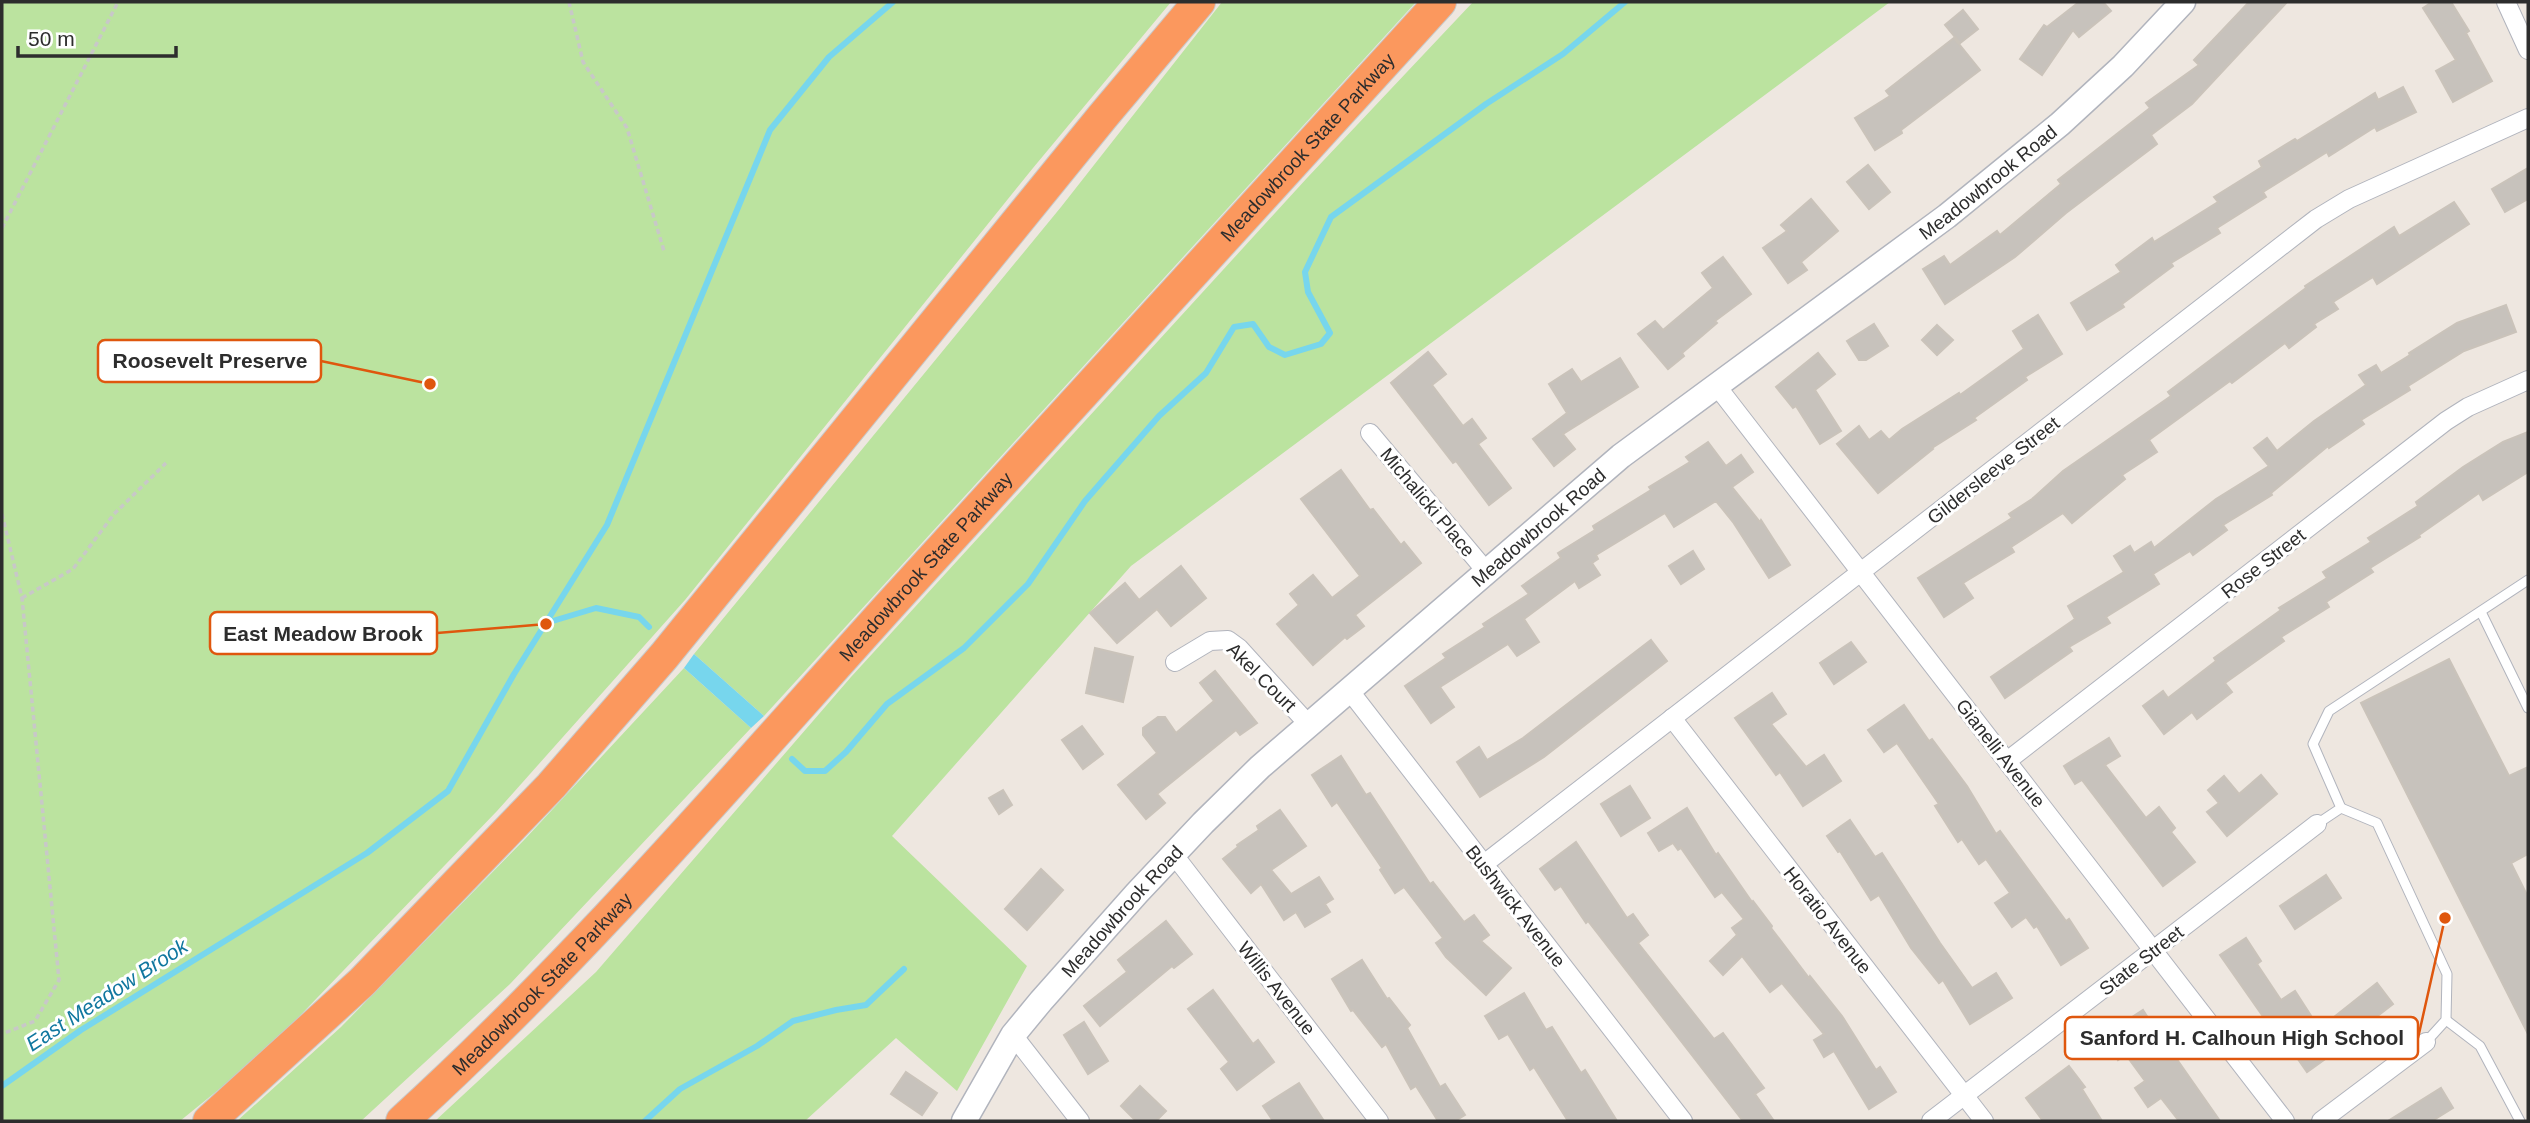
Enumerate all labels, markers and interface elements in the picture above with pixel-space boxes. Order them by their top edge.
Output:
scale bar [18,14,175,58]
text: 50 m [28,27,75,50]
street label: Meadowbrook State Parkway [1216,49,1399,246]
street label: Meadowbrook Road [1915,121,2061,244]
callout: Roosevelt Preserve [98,340,321,382]
text: Roosevelt Preserve [113,349,307,372]
street label: Gildersleeve Street [1923,412,2064,528]
street label: Michalicki Place [1376,444,1479,561]
street label: Meadowbrook Road [1467,464,1610,591]
street label: Meadowbrook State Parkway [835,468,1017,665]
street label: Rose Street [2217,524,2310,603]
callout: East Meadow Brook [210,612,437,654]
text: East Meadow Brook [223,622,423,645]
street label: Akel Court [1223,639,1301,717]
street label: Gianelli Avenue [1952,695,2049,812]
street label: Meadowbrook Road [1057,841,1187,981]
street label: Bushwick Avenue [1462,841,1570,971]
street label: Horatio Avenue [1779,863,1876,978]
street label: Meadowbrook State Parkway [448,888,637,1080]
street label: State Street [2095,921,2188,1000]
water label: East Meadow Brook [22,933,193,1055]
street label: Willis Avenue [1234,937,1320,1039]
callout: Sanford H. Calhoun High School [2065,1017,2418,1059]
text: Sanford H. Calhoun High School [2080,1026,2404,1049]

